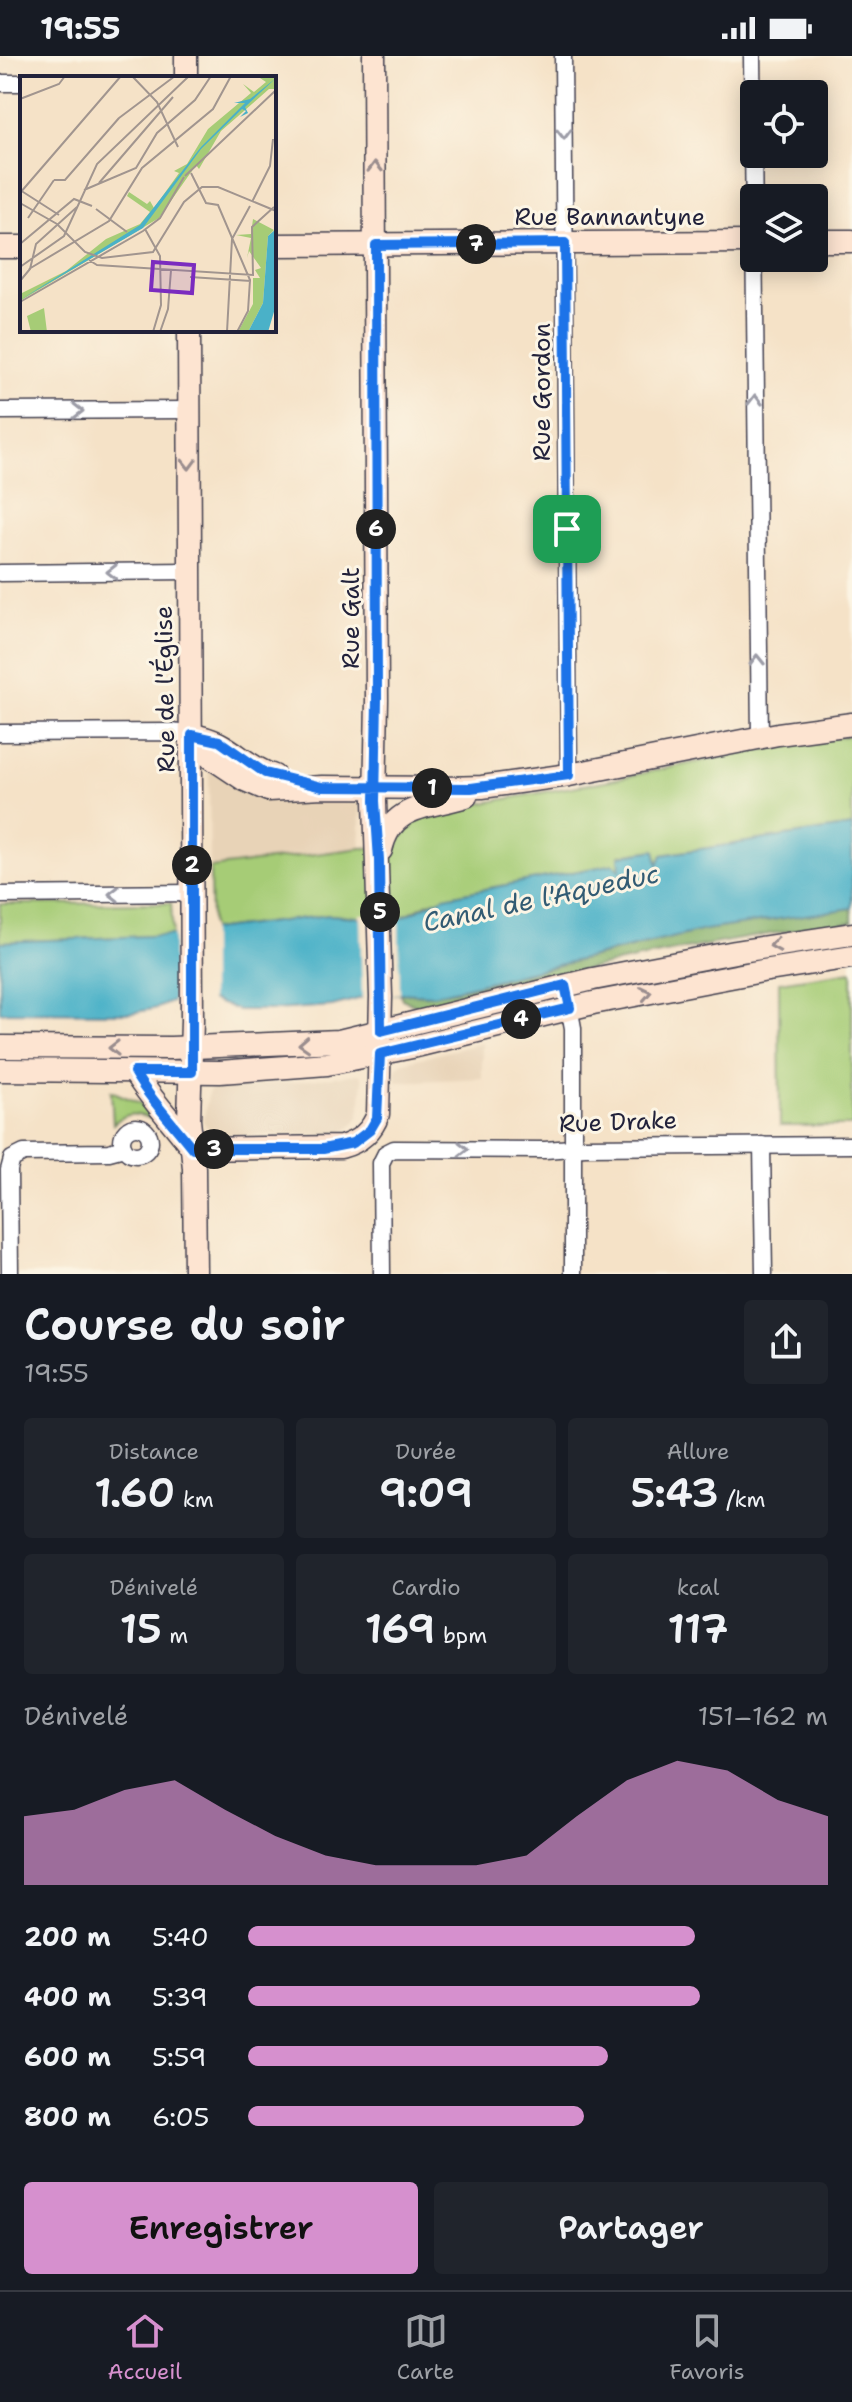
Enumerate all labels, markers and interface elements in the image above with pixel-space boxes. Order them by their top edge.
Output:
text: 19:55 [40,8,121,49]
inset map [20,76,276,332]
map controls [740,80,828,272]
button: locate [740,80,828,168]
one-way arrow [555,128,573,141]
one-way arrow [366,160,384,173]
button: layers [740,184,828,272]
street label: Rue Bannantyne [515,201,705,233]
pin: 7 [456,224,496,264]
text: 7 [468,229,484,258]
street label: Rue Gordon [526,323,558,461]
one-way arrow [746,393,764,406]
one-way arrow [72,402,85,420]
one-way arrow [181,458,198,471]
pin [533,495,601,563]
icon: arrive [545,507,589,551]
pin: 6 [356,509,396,549]
text: 6 [368,514,384,543]
one-way arrow [105,563,118,581]
street label: Rue Galt [335,567,367,669]
street label: Rue de l'Église [148,605,182,773]
one-way arrow [748,653,766,666]
pin: 1 [412,768,452,808]
text: 1 [427,773,437,802]
pin: 2 [172,845,212,885]
text: 2 [184,850,200,879]
water label: Canal de l'Aqueduc [420,855,662,940]
one-way arrow [107,885,120,903]
pin: 5 [360,892,400,932]
text: 5 [373,897,387,926]
one-way arrow [768,936,782,953]
one-way arrow [640,985,653,1002]
pin: 4 [501,999,541,1039]
text: 4 [513,1004,529,1033]
one-way arrow [297,1035,310,1052]
one-way arrow [107,1039,120,1057]
street label: Rue Drake [558,1104,678,1140]
pin: 3 [194,1129,234,1169]
text: 3 [206,1134,222,1163]
one-way arrow [457,1140,470,1158]
text: Course du soir [24,1295,345,1354]
button: share [744,1300,828,1384]
text: 19:55 [24,1355,89,1390]
text: Distance [109,1437,199,1466]
text: Durée [396,1437,456,1466]
text: Allure [667,1437,729,1466]
text: 1.60 [94,1466,175,1520]
text: 9:09 [379,1466,473,1520]
text: 5:43 [630,1466,719,1520]
text: km [175,1485,214,1514]
text: /km [719,1485,766,1514]
text: Dénivelé [110,1573,198,1602]
text: Cardio [391,1573,461,1602]
text: kcal [677,1573,719,1602]
text: 15 [120,1602,162,1656]
text: 169 [365,1602,435,1656]
text: 117 [667,1602,729,1656]
text: m [162,1621,188,1650]
text: bpm [435,1621,487,1650]
text: Dénivelé [24,1698,129,1733]
text: 151–162 m [698,1698,828,1733]
text: 200 m [24,1919,111,1954]
text: 5:40 [152,1919,209,1954]
text: 400 m [24,1979,111,2014]
text: 5:39 [152,1979,208,2014]
text: 600 m [24,2039,111,2074]
text: 5:59 [152,2039,206,2074]
text: 800 m [24,2099,111,2134]
text: 6:05 [152,2099,209,2134]
button: Enregistrer [24,2182,418,2274]
button: Partager [434,2182,828,2274]
tab: Accueil [107,2309,182,2386]
tab: Carte [397,2309,455,2386]
tab: Favoris [669,2309,745,2386]

